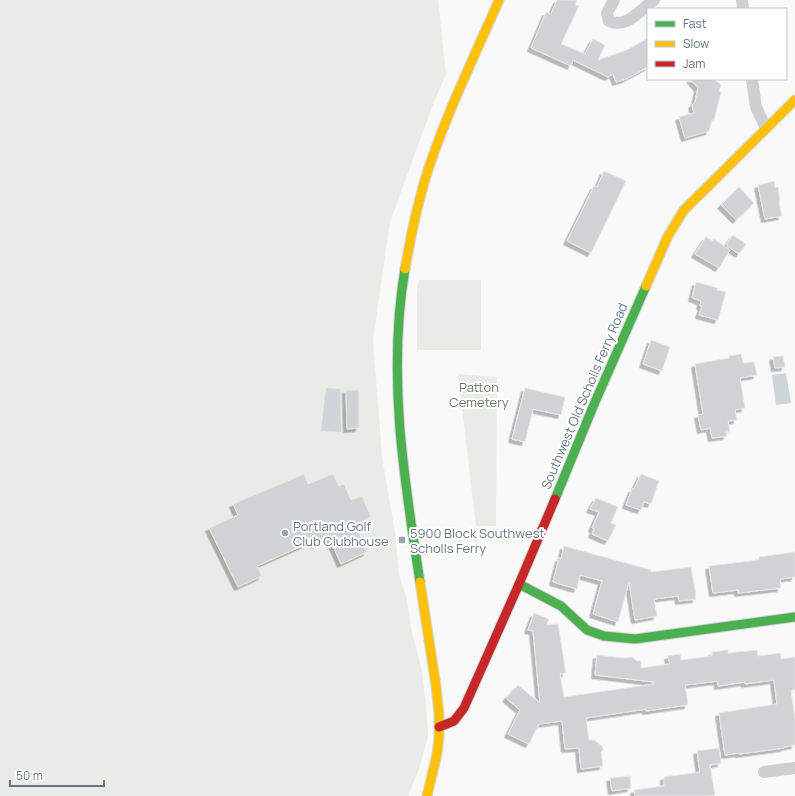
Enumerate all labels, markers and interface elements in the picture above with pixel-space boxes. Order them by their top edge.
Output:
legend [647,8,787,80]
text: Fast [683,15,707,32]
text: Slow [683,35,709,52]
text: Jam [683,55,705,72]
street label: Southwest Old Scholls Ferry Road [537,300,631,492]
park label: Patton Cemetery [449,378,509,411]
place label: Portland Golf Club Clubhouse [293,517,389,550]
place label: 5900 Block Southwest Scholls Ferry [410,524,545,557]
marker: Portland Golf Club Clubhouse [280,528,290,538]
marker: 5900 Block Southwest Scholls Ferry [397,535,407,545]
scale bar [10,762,104,788]
text: 50 m [16,767,43,784]

